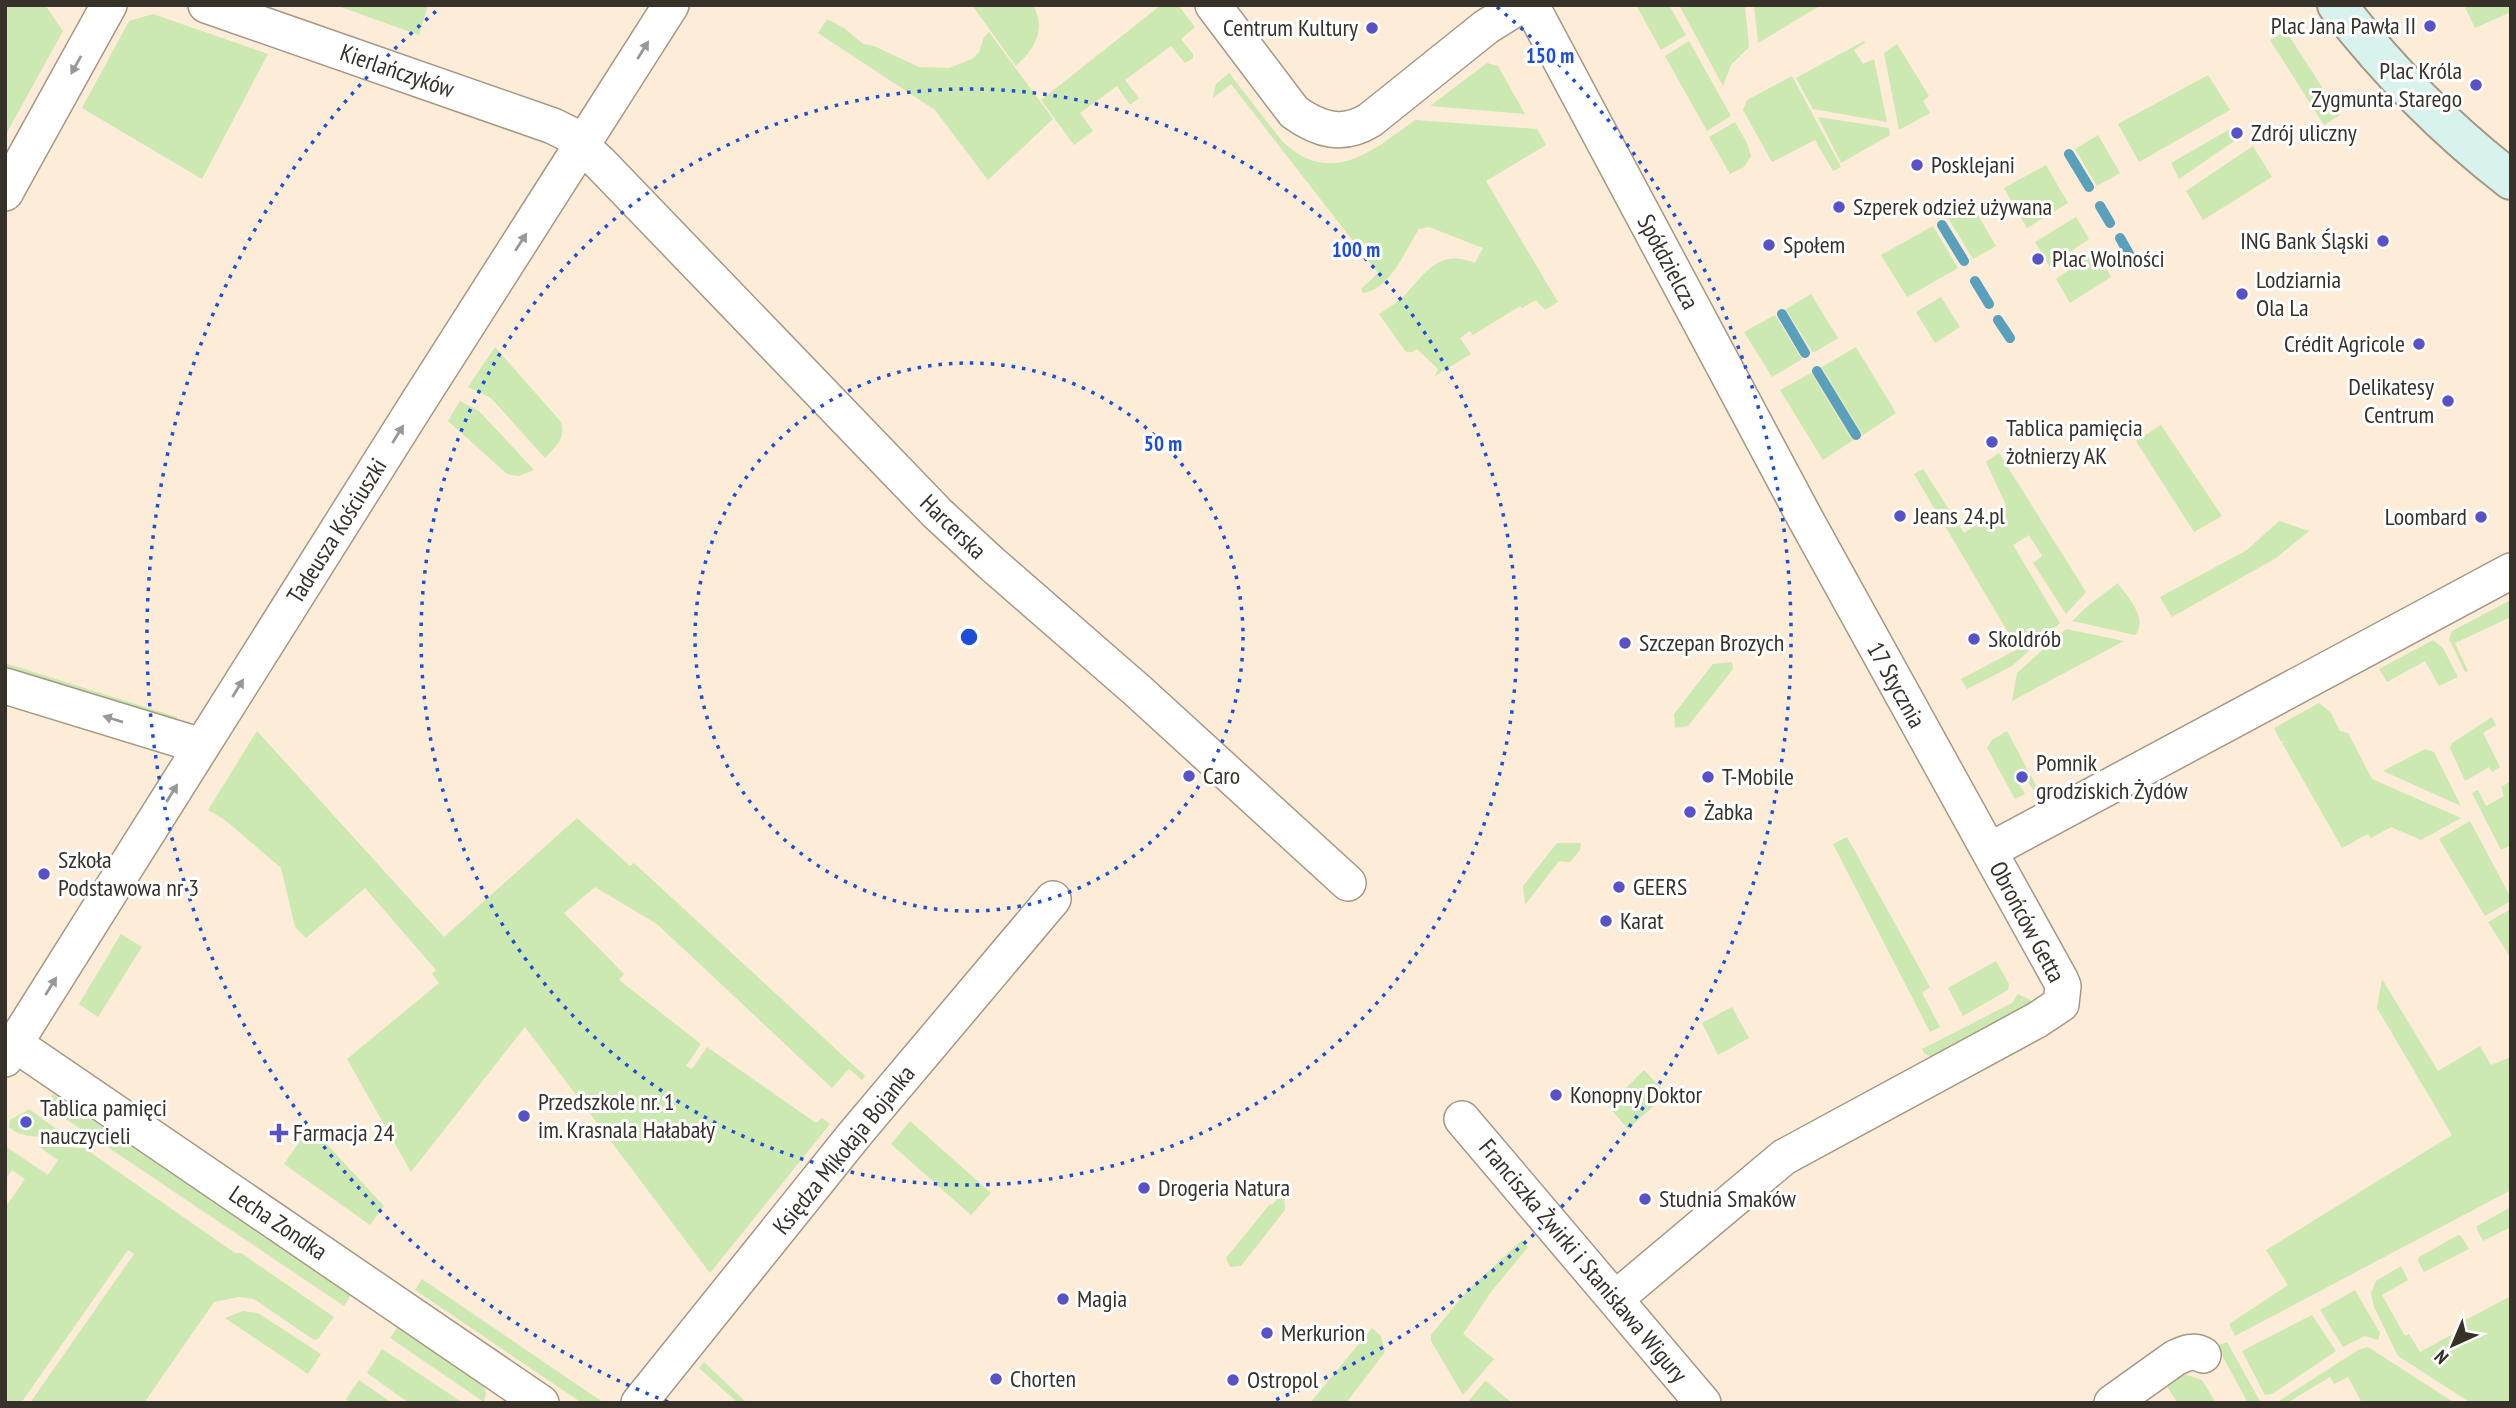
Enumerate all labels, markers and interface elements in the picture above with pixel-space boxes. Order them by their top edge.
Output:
place label: Plac Jana Pawła II [2271,10,2416,41]
place label: Centrum Kultury [1223,12,1358,43]
marker: Plac Jana Pawła II [2422,18,2438,34]
marker: Centrum Kultury [1364,20,1380,36]
street label: Kierlańczyków [336,37,459,105]
one-way arrow [636,41,650,59]
text: 150 m [1526,42,1574,69]
one-way arrow [70,55,82,75]
place label: Plac Króla Zygmunta Starego [2311,55,2462,114]
marker: Plac Króla Zygmunta Starego [2468,77,2484,93]
place label: Zdrój uliczny [2251,117,2357,148]
marker: Zdrój uliczny [2229,125,2245,141]
place label: Posklejani [1931,149,2015,180]
marker: Posklejani [1909,157,1925,173]
place label: Szperek odzież używana [1853,191,2052,222]
marker: Szperek odzież używana [1831,199,1847,215]
street label: Spółdzielcza [1631,209,1706,314]
place label: ING Bank Śląski [2240,225,2369,256]
place label: Społem [1783,229,1845,260]
one-way arrow [514,232,527,251]
marker: ING Bank Śląski [2375,233,2391,249]
text: 100 m [1332,236,1380,263]
marker: Społem [1761,237,1777,253]
place label: Plac Wolności [2052,243,2165,274]
marker: Plac Wolności [2030,251,2046,267]
place label: Lodziarnia Ola La [2256,264,2341,323]
marker: Lodziarnia Ola La [2234,286,2250,302]
place label: Crédit Agricole [2284,328,2405,359]
marker: Crédit Agricole [2411,336,2427,352]
place label: Delikatesy Centrum [2348,371,2434,430]
marker: Delikatesy Centrum [2440,393,2456,409]
place label: Tablica pamięcia żołnierzy AK [2006,412,2143,471]
one-way arrow [392,424,405,443]
text: 50 m [1144,430,1182,457]
marker: Tablica pamięcia żołnierzy AK [1984,434,2000,450]
street label: Tadeusza Kościuszki [280,452,394,609]
street label: Harcerska [914,487,993,566]
place label: Jeans 24.pl [1913,500,2005,531]
place label: Loombard [2385,501,2467,532]
marker: Jeans 24.pl [1892,508,1908,524]
marker: Loombard [2473,509,2489,525]
place label: Skoldrób [1988,623,2061,654]
centre of rings [957,625,981,649]
place label: Szczepan Brozych [1639,627,1784,658]
marker: Skoldrób [1966,631,1982,647]
marker: Szczepan Brozych [1617,635,1633,651]
street label: 17 Stycznia [1860,636,1933,733]
one-way arrow [231,679,244,698]
one-way arrow [102,713,123,724]
place label: Pomnik grodziskich Żydów [2036,747,2189,806]
place label: Caro [1203,760,1240,791]
place label: T-Mobile [1722,761,1794,792]
marker: Caro [1181,768,1197,784]
marker: T-Mobile [1700,769,1716,785]
marker: Pomnik grodziskich Żydów [2014,769,2030,785]
one-way arrow [165,784,178,803]
place label: Żabka [1704,796,1753,827]
marker: Żabka [1682,804,1698,820]
place label: Szkoła Podstawowa nr 3 [58,844,199,903]
street label: Obrońców Getta [1983,856,2072,988]
marker: Szkoła Podstawowa nr 3 [36,866,52,882]
place label: GEERS [1633,871,1687,902]
marker: GEERS [1611,879,1627,895]
place label: Karat [1620,905,1664,936]
marker: Karat [1598,913,1614,929]
one-way arrow [45,977,58,996]
street label: Księdza Mikołaja Bojanka [766,1059,921,1241]
place label: Konopny Doktor [1570,1079,1703,1110]
place label: Przedszkole nr. 1 im. Krasnala Hałabały [538,1086,715,1145]
marker: Konopny Doktor [1548,1087,1564,1103]
place label: Tablica pamięci nauczycieli [40,1092,167,1151]
marker: Przedszkole nr. 1 im. Krasnala Hałabały [516,1108,532,1124]
marker: Tablica pamięci nauczycieli [18,1114,34,1130]
place label: Farmacja 24 [293,1117,395,1148]
marker: Farmacja 24 [271,1125,287,1141]
street label: Franciszka Żwirki i Stanisława Wigury [1472,1133,1694,1389]
place label: Drogeria Natura [1158,1172,1290,1203]
street label: Lecha Zondka [223,1178,333,1267]
marker: Drogeria Natura [1136,1180,1152,1196]
place label: Studnia Smaków [1659,1183,1797,1214]
marker: Studnia Smaków [1637,1191,1653,1207]
place label: Magia [1077,1283,1127,1314]
marker: Magia [1055,1291,1071,1307]
north arrow [2418,1310,2488,1380]
place label: Merkurion [1281,1317,1365,1348]
marker: Merkurion [1259,1325,1275,1341]
text: N [2429,1345,2453,1369]
place label: Chorten [1010,1363,1076,1394]
place label: Ostropol [1247,1364,1319,1395]
marker: Chorten [988,1371,1004,1387]
marker: Ostropol [1225,1372,1241,1388]

